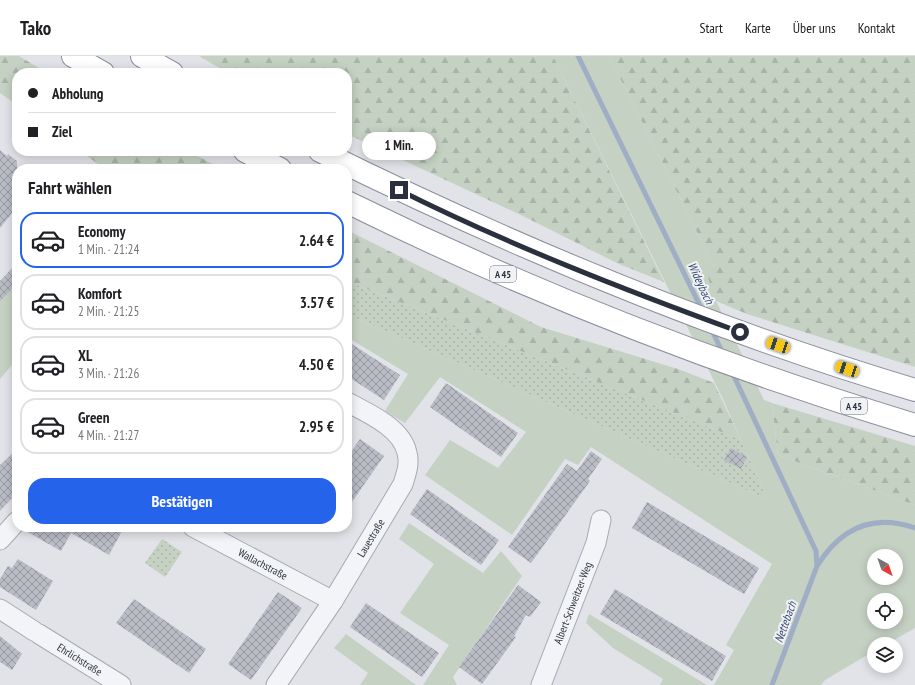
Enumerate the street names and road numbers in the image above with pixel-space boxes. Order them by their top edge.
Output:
road number: A 45 [490,266,516,282]
road number: A 45 [841,398,867,414]
street label: Lauestraße [354,516,388,560]
street label: Wallachstraße [236,545,290,583]
street label: Albert-Schweitzer-Weg [551,560,595,646]
street label: Ehrlichstraße [55,640,105,679]

